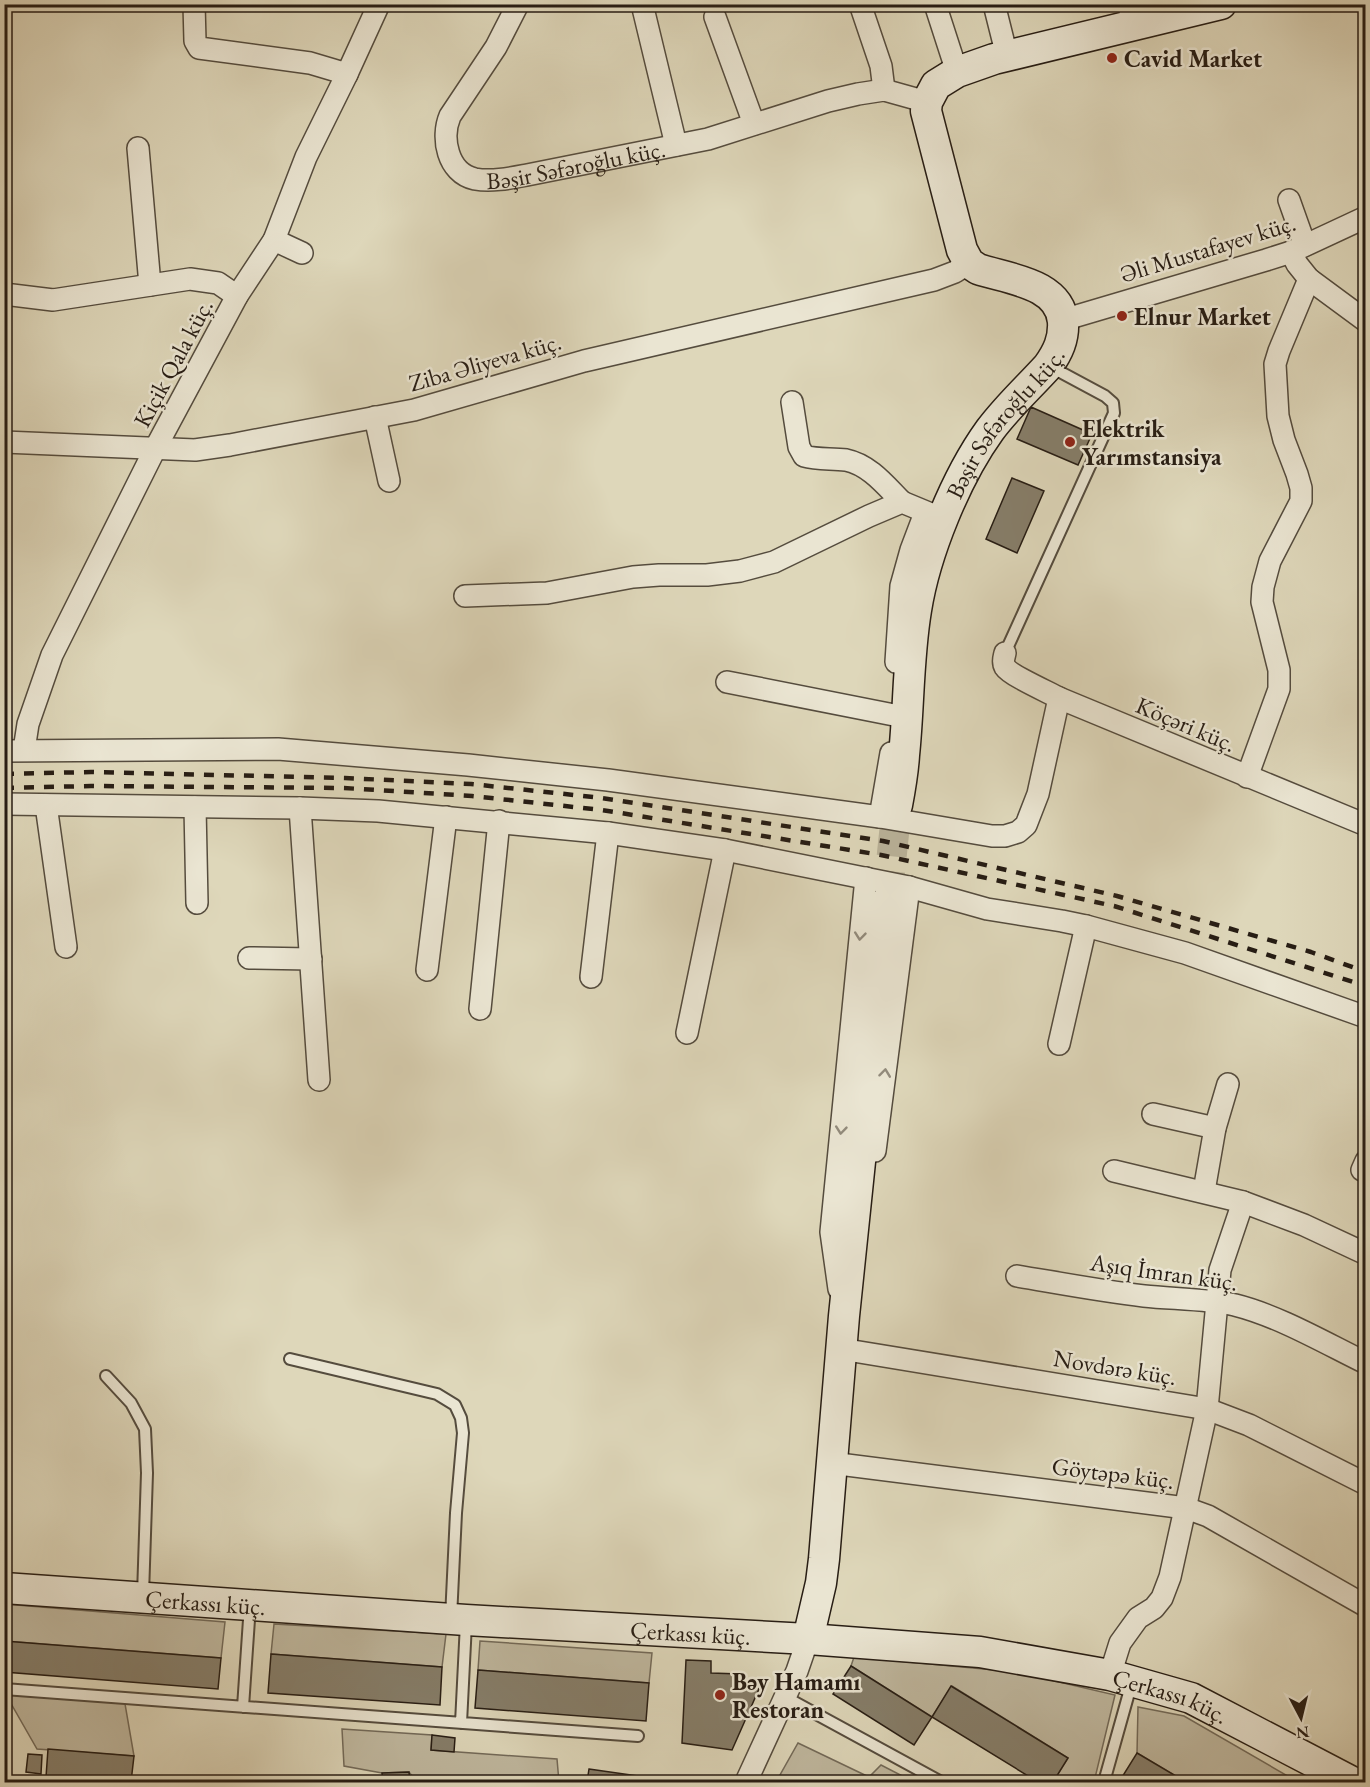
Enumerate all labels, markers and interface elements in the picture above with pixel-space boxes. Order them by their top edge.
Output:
place label: Cavid Market [1124,43,1262,74]
marker: Cavid Market [1105,51,1119,65]
street label: Bəşir Səfəroğlu küç. [486,132,668,196]
street label: Əli Mustafayev küç. [1117,207,1299,289]
street label: Kiçik Qala küç. [126,293,220,433]
place label: Elnur Market [1134,301,1271,332]
marker: Elnur Market [1115,309,1129,323]
street label: Ziba Əliyeva küç. [405,325,565,399]
street label: Bəşir Səfəroğlu küç. [938,343,1071,503]
place label: Elektrik Yarımstansiya [1082,413,1222,473]
marker: Elektrik Yarımstansiya [1063,435,1077,449]
street label: Köçəri küç. [1131,689,1241,759]
one-way arrow [854,931,867,940]
one-way arrow [879,1068,891,1078]
one-way arrow [835,1125,848,1134]
street label: Aşıq İmran küç. [1087,1246,1240,1298]
street label: Novdərə küç. [1051,1342,1179,1392]
street label: Göytəpə küç. [1050,1450,1176,1496]
street label: Çerkassı küç. [144,1582,267,1622]
street label: Çerkassı küç. [629,1614,752,1651]
street label: Çerkassı küç. [1109,1661,1234,1730]
place label: Bәy Hamamı Restoran [732,1666,860,1725]
marker: Bәy Hamamı Restoran [713,1688,727,1702]
north arrow [1271,1688,1331,1748]
text: N [1295,1721,1310,1744]

